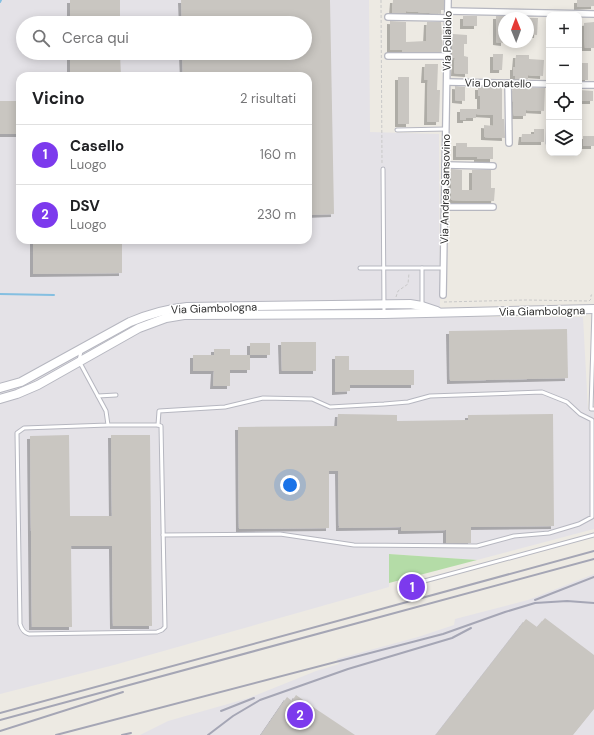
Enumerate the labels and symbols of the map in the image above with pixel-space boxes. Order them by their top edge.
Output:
street label: Via Pollaiolo [439,11,455,71]
north arrow [498,12,534,48]
street label: Via Donatello [464,75,532,91]
street label: Via Andrea Sansovino [437,134,453,244]
street label: Via Giambologna [171,299,257,317]
street label: Via Giambologna [499,303,585,319]
your location [280,475,300,495]
pin: 1 [399,572,425,602]
pin: 2 [287,700,313,730]

